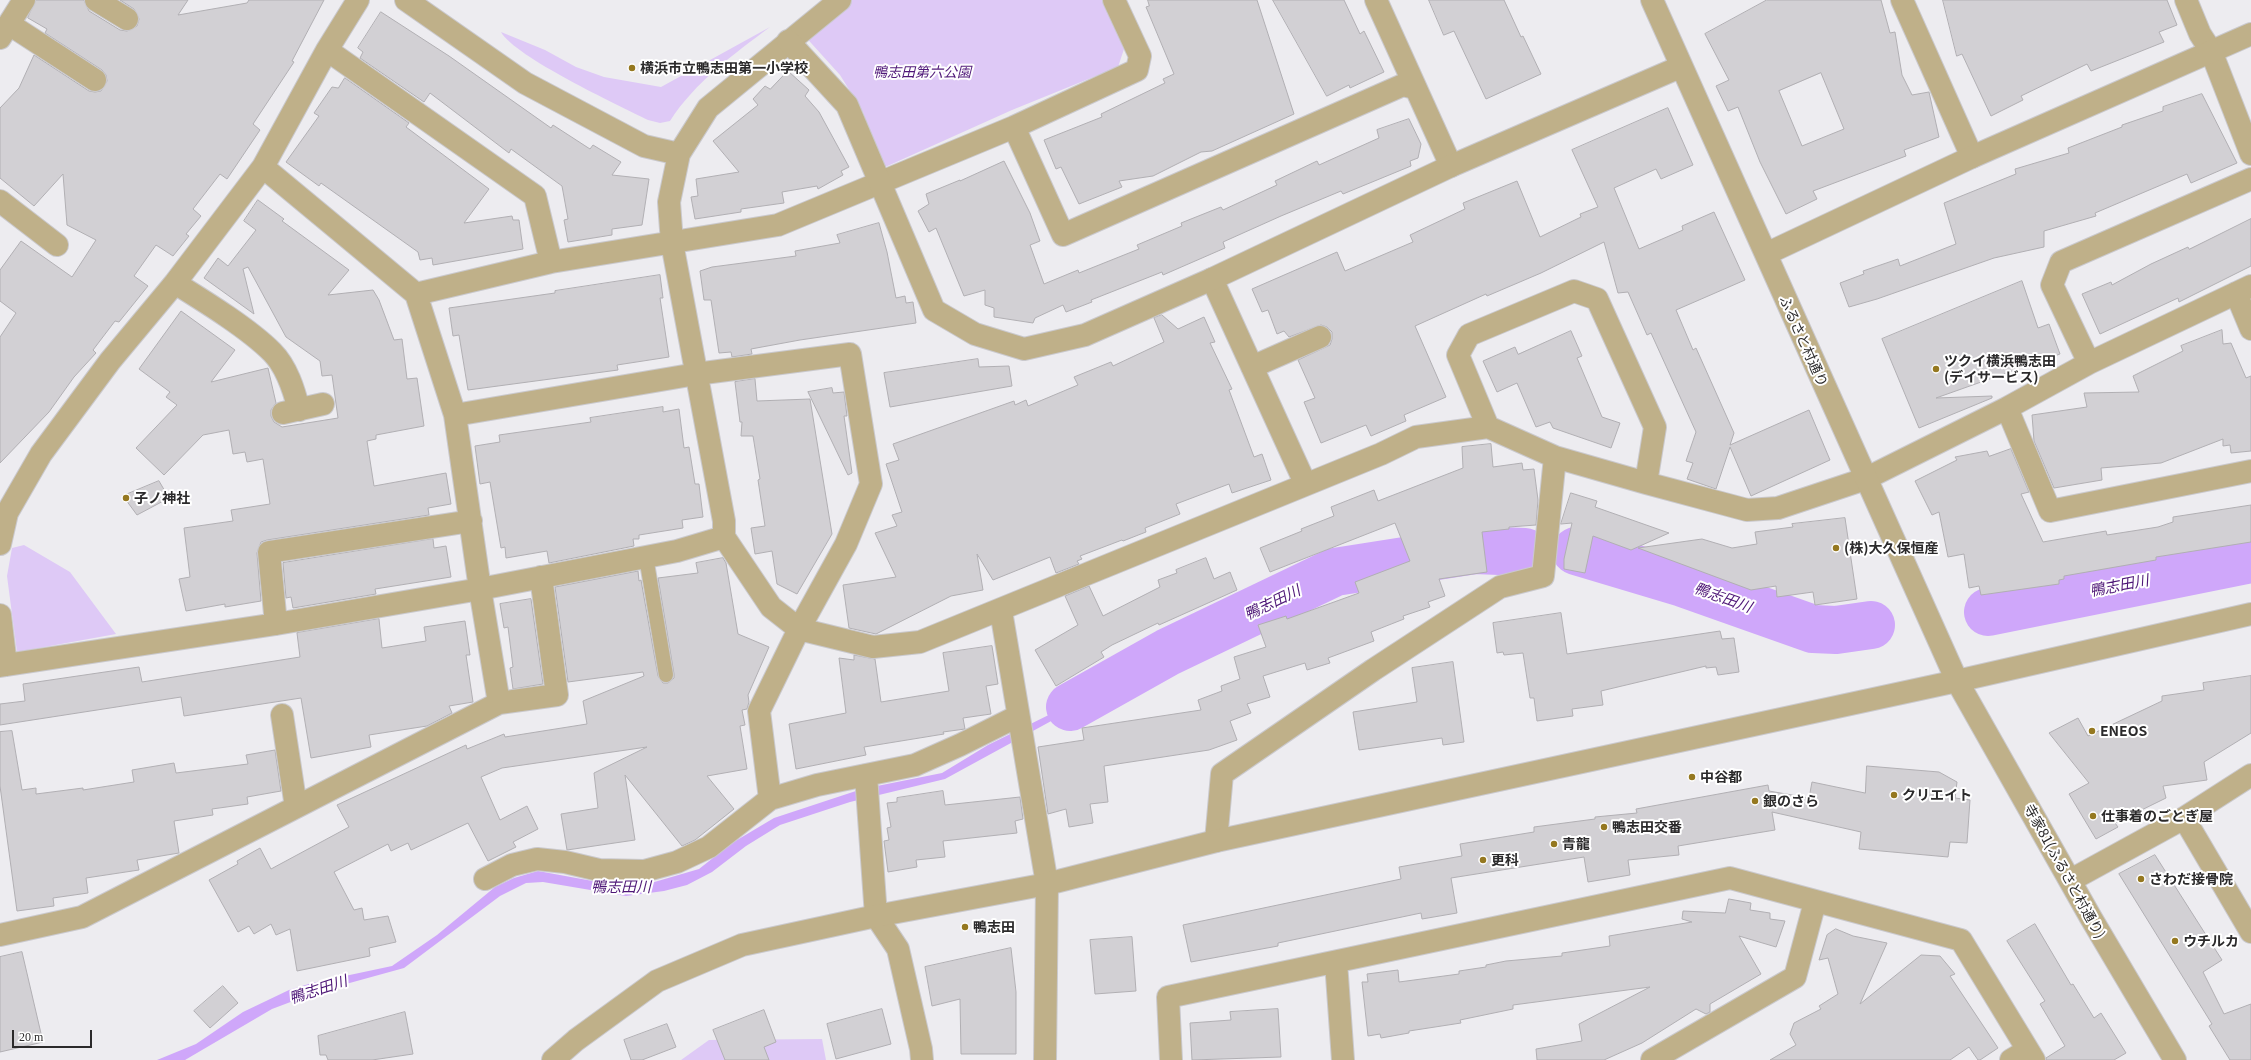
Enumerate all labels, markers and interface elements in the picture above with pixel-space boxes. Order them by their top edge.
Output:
place label: 横浜市立鴨志田第一小学校 [640,60,808,76]
marker: 横浜市立鴨志田第一小学校 [627,63,637,73]
park label: 鴨志田第六公園 [873,64,971,80]
street label: ふるさと村通り [1776,293,1832,389]
place label: ツクイ横浜鴨志田 (デイサービス) [1944,353,2056,386]
marker: ツクイ横浜鴨志田 (デイサービス) [1931,364,1941,374]
place label: 子ノ神社 [134,490,190,506]
marker: 子ノ神社 [121,493,131,503]
place label: (株)大久保恒産 [1844,540,1939,556]
marker: (株)大久保恒産 [1831,543,1841,553]
water label: 鴨志田川 [2088,570,2150,600]
water label: 鴨志田川 [1692,578,1754,616]
water label: 鴨志田川 [1241,581,1303,623]
place label: ENEOS [2100,723,2147,739]
marker: ENEOS [2087,726,2097,736]
place label: 中谷都 [1700,769,1742,785]
marker: 中谷都 [1687,772,1697,782]
place label: クリエイト [1902,787,1972,803]
marker: クリエイト [1889,790,1899,800]
place label: 銀のさら [1763,793,1819,809]
marker: 銀のさら [1750,796,1760,806]
street label: 寺家81(ふるさと村通り) [2021,801,2109,941]
place label: 仕事着のごとぎ屋 [2101,808,2213,824]
marker: 仕事着のごとぎ屋 [2088,811,2098,821]
place label: 鴨志田交番 [1612,819,1682,835]
marker: 鴨志田交番 [1599,822,1609,832]
place label: 青龍 [1562,836,1590,852]
marker: 青龍 [1549,839,1559,849]
place label: 更科 [1491,852,1519,868]
marker: 更科 [1478,855,1488,865]
place label: さわだ接骨院 [2149,871,2233,887]
marker: さわだ接骨院 [2136,874,2146,884]
water label: 鴨志田川 [591,877,651,895]
place label: 鴨志田 [973,919,1015,935]
marker: 鴨志田 [960,922,970,932]
place label: ウチルカ [2183,933,2239,949]
marker: ウチルカ [2170,936,2180,946]
water label: 鴨志田川 [287,971,349,1007]
scale bar [14,1022,94,1048]
text: 20 m [19,1030,43,1044]

